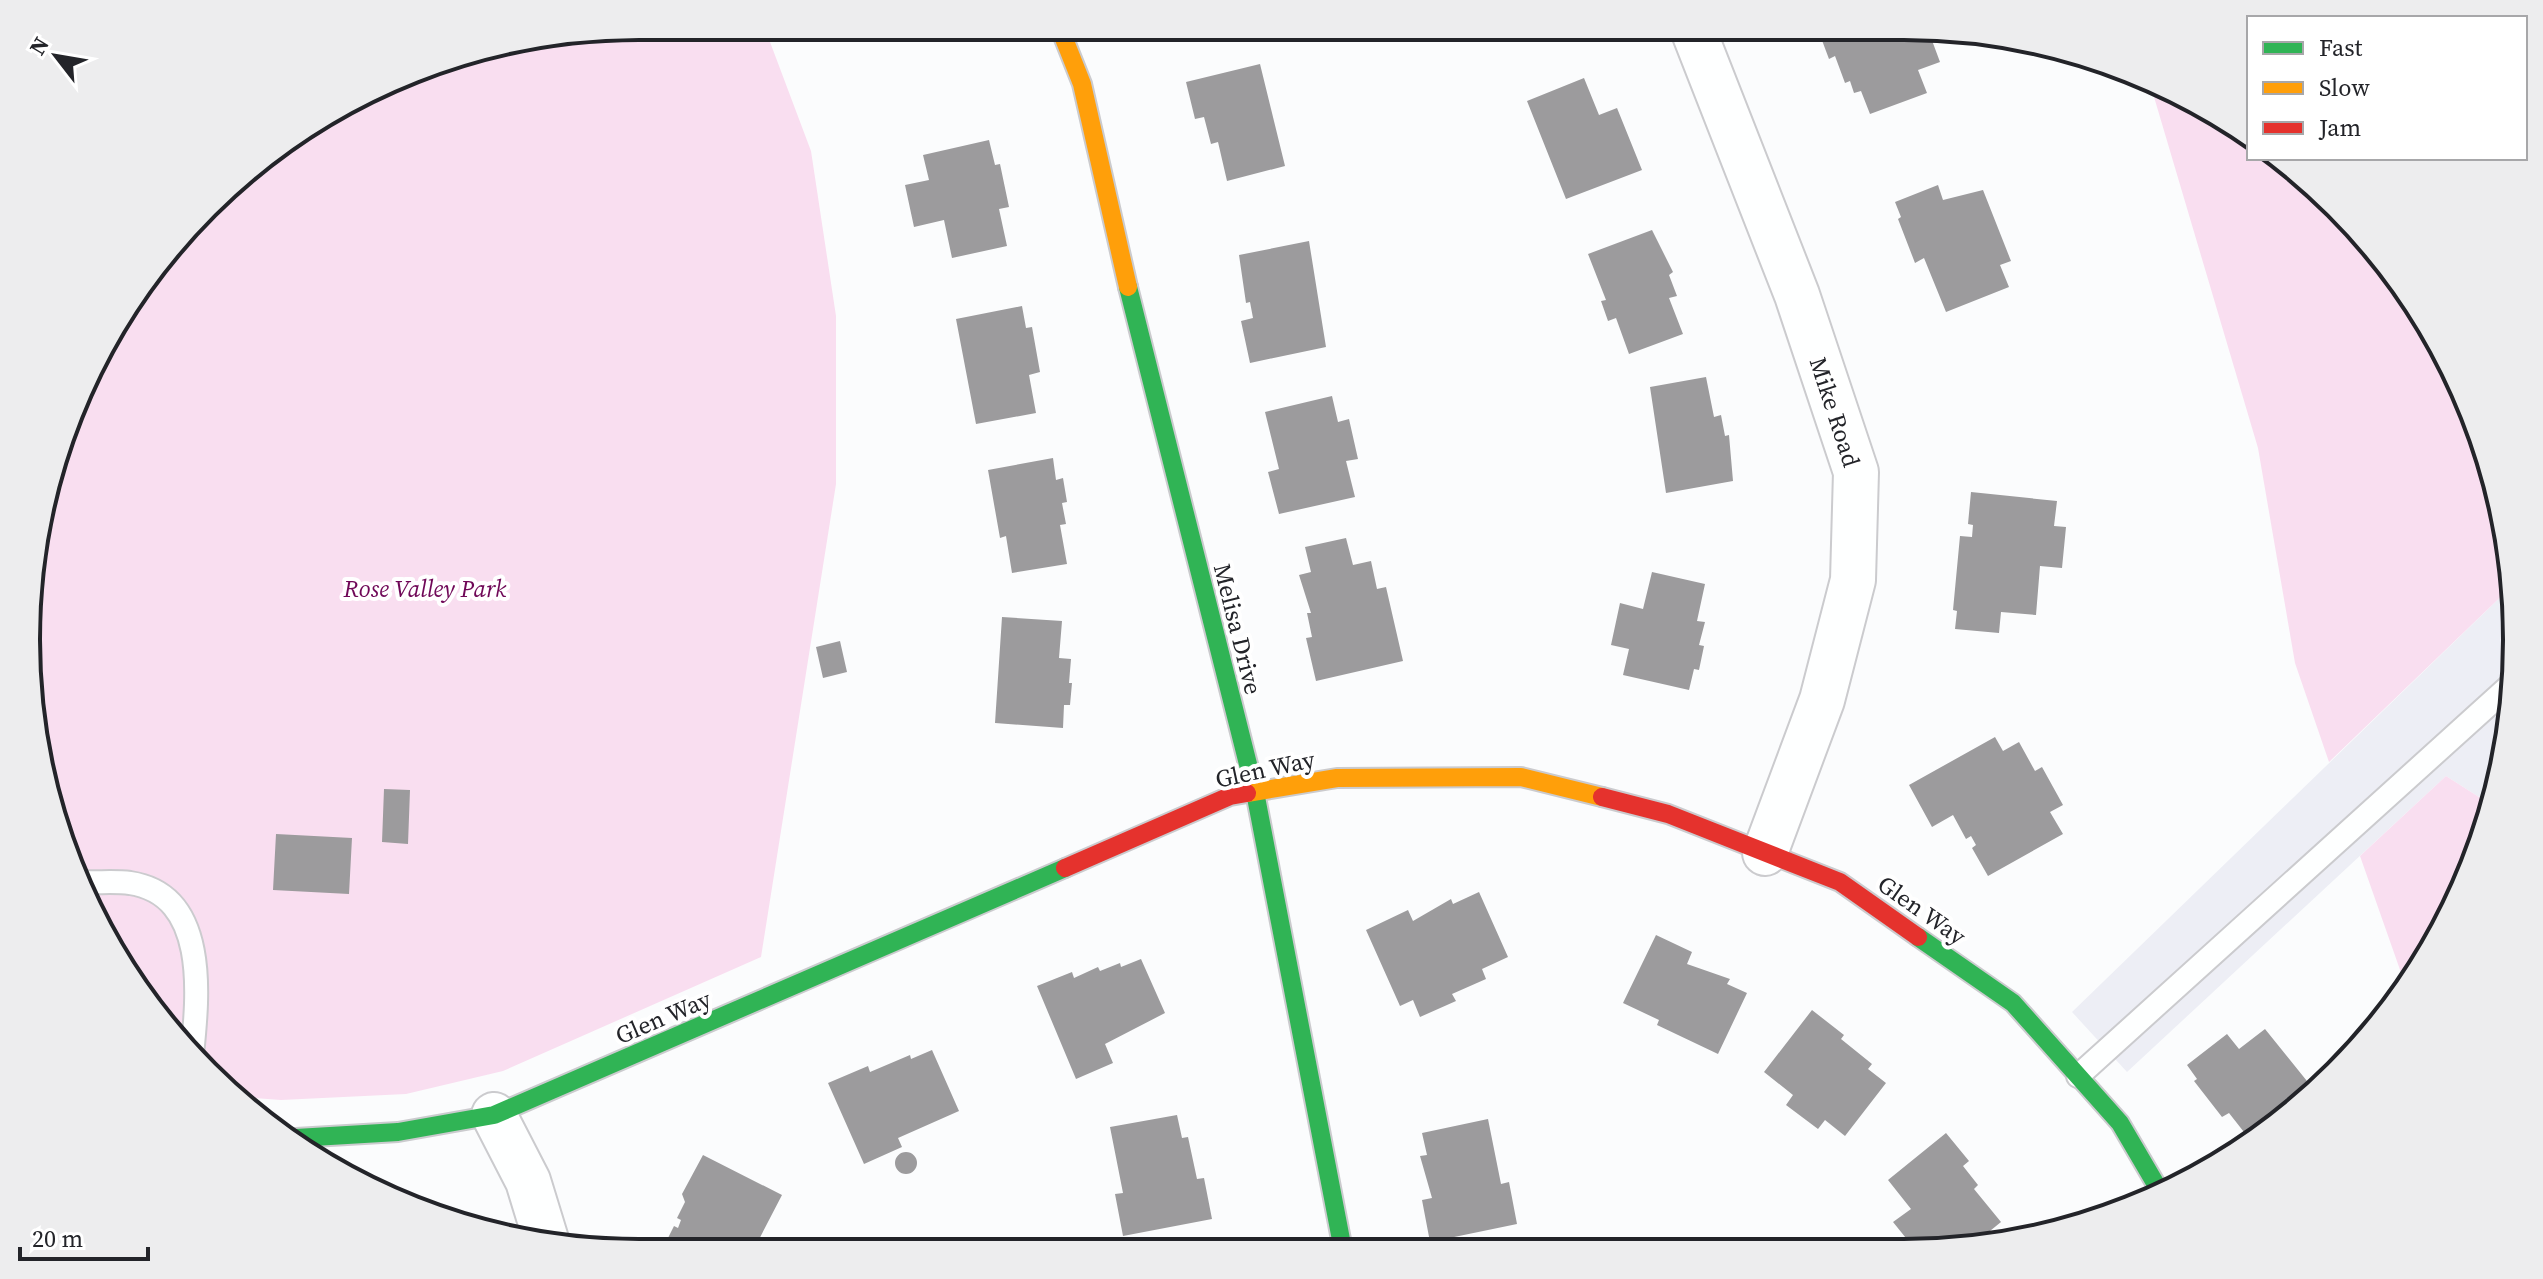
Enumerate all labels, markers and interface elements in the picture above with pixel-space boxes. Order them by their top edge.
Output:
north arrow [16,16,96,96]
legend [2247,16,2527,160]
text: N [22,31,56,60]
text: Fast [2319,31,2363,64]
text: Slow [2319,71,2370,104]
text: Jam [2318,111,2361,144]
street label: Mike Road [1802,353,1868,472]
street label: Melisa Drive [1206,560,1270,698]
park label: Rose Valley Park [343,572,507,605]
street label: Glen Way [1212,742,1318,796]
street label: Glen Way [1871,868,1973,953]
street label: Glen Way [610,982,717,1052]
scale bar [20,1211,148,1261]
text: 20 m [32,1222,83,1255]

